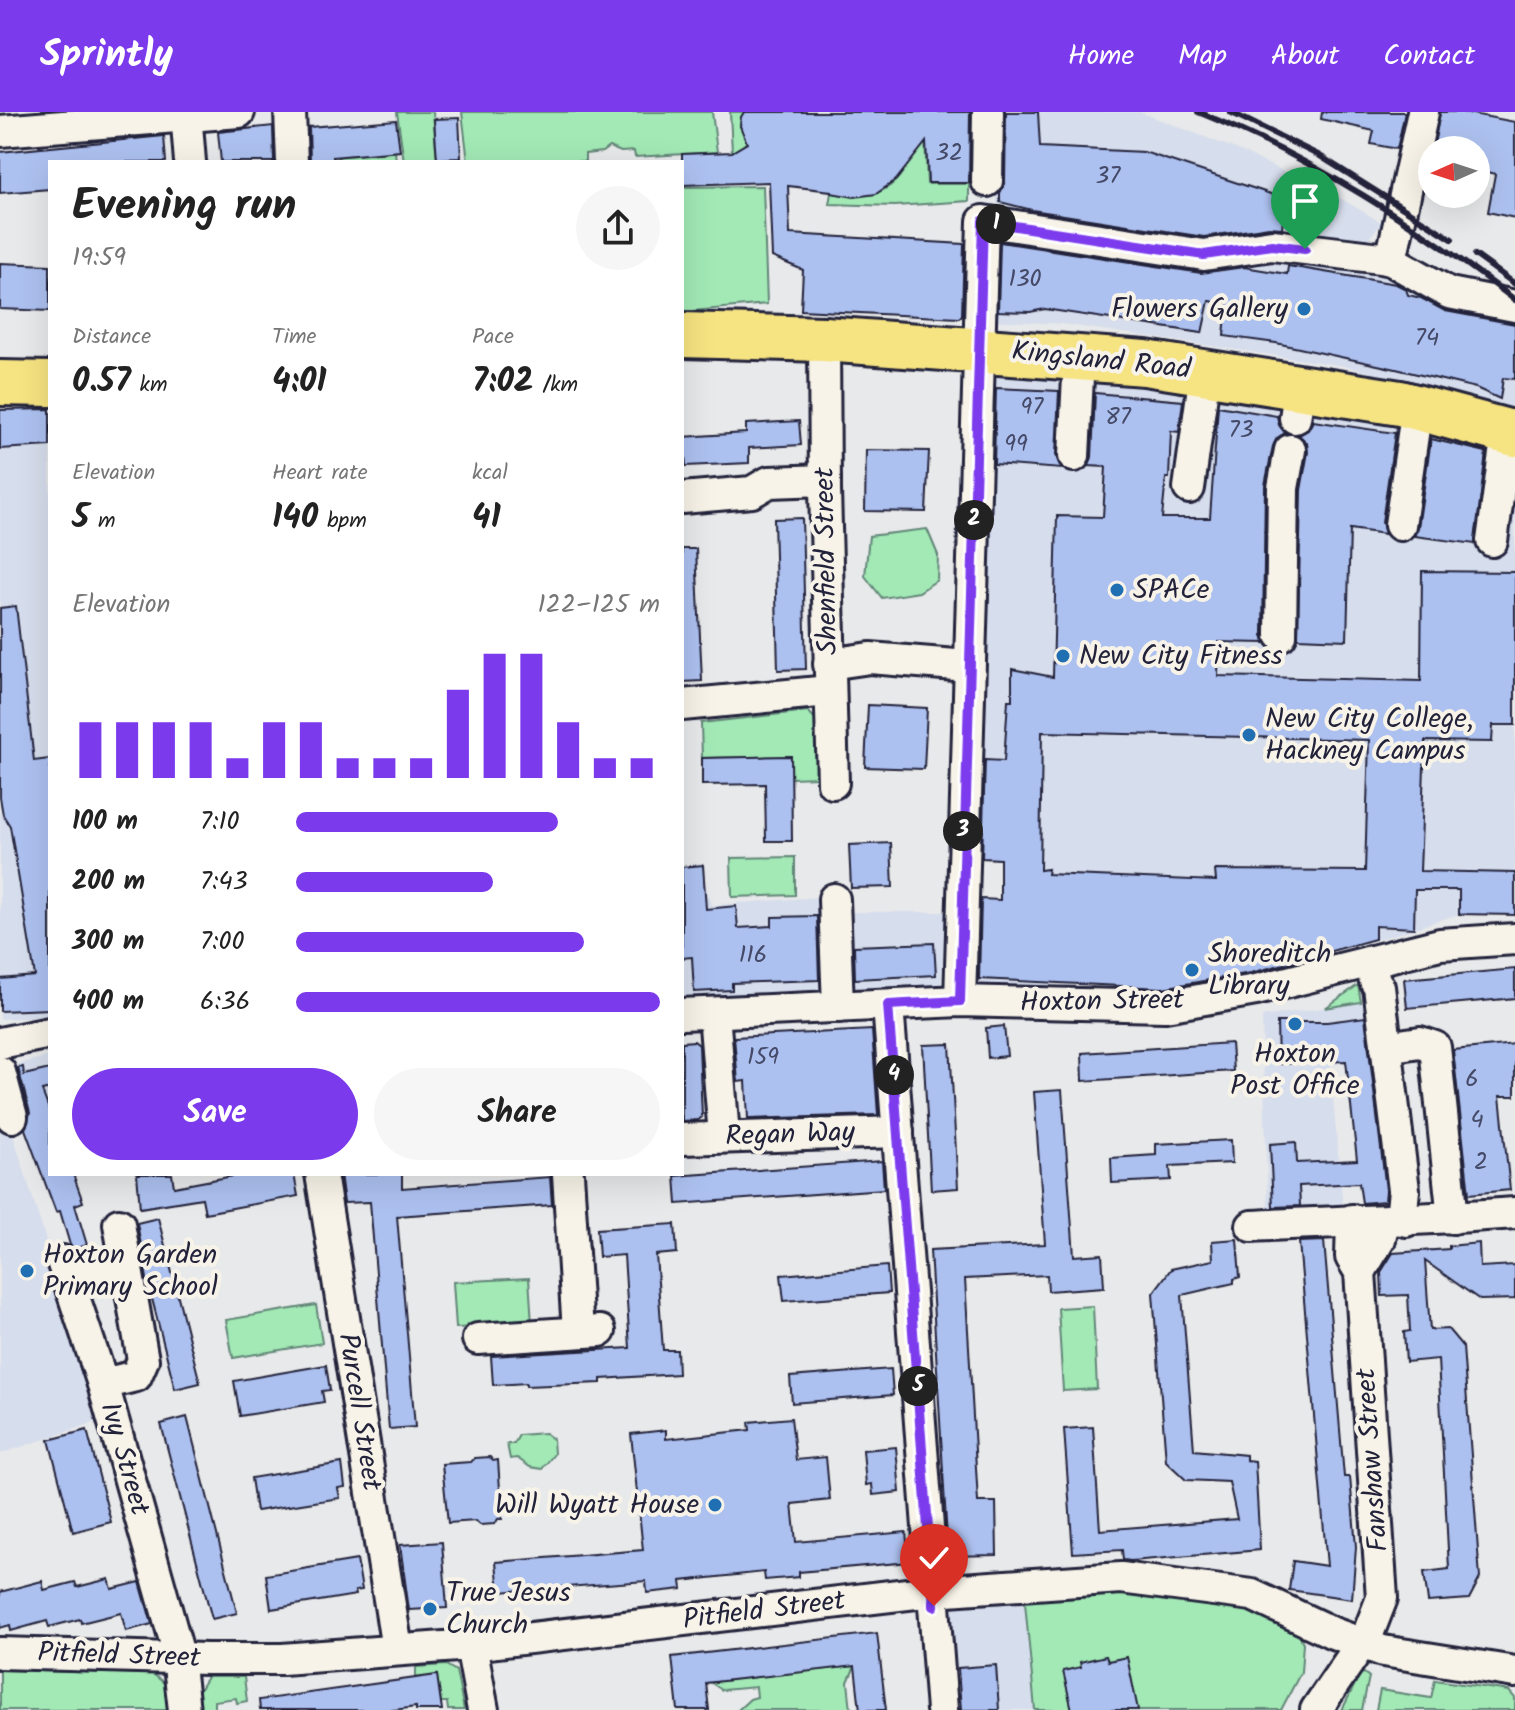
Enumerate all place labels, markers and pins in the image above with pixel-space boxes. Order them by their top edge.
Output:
pin [1271,167,1339,249]
pin: 1 [976,204,1016,244]
place label: Flowers Gallery [1111,287,1289,332]
marker: Flowers Gallery [1295,300,1313,318]
pin: 2 [954,500,994,540]
place label: SPACe [1133,568,1210,613]
marker: SPACe [1108,581,1126,599]
place label: New City Fitness [1079,634,1283,679]
marker: New City Fitness [1054,647,1072,665]
place label: New City College, Hackney Campus [1265,697,1473,774]
marker: New City College, Hackney Campus [1240,726,1258,744]
pin: 3 [943,811,983,851]
place label: Shoreditch Library [1208,932,1331,1009]
marker: Shoreditch Library [1183,961,1201,979]
marker: Hoxton Post Office [1286,1015,1304,1033]
place label: Hoxton Post Office [1230,1032,1360,1109]
pin: 4 [874,1055,914,1095]
place label: Hoxton Garden Primary School [43,1233,218,1310]
marker: Hoxton Garden Primary School [18,1262,36,1280]
pin: 5 [898,1366,938,1406]
place label: Will Wyatt House [495,1483,699,1528]
marker: Will Wyatt House [706,1496,724,1514]
pin [900,1524,968,1606]
place label: True Jesus Church [446,1571,571,1648]
marker: True Jesus Church [421,1600,439,1618]

